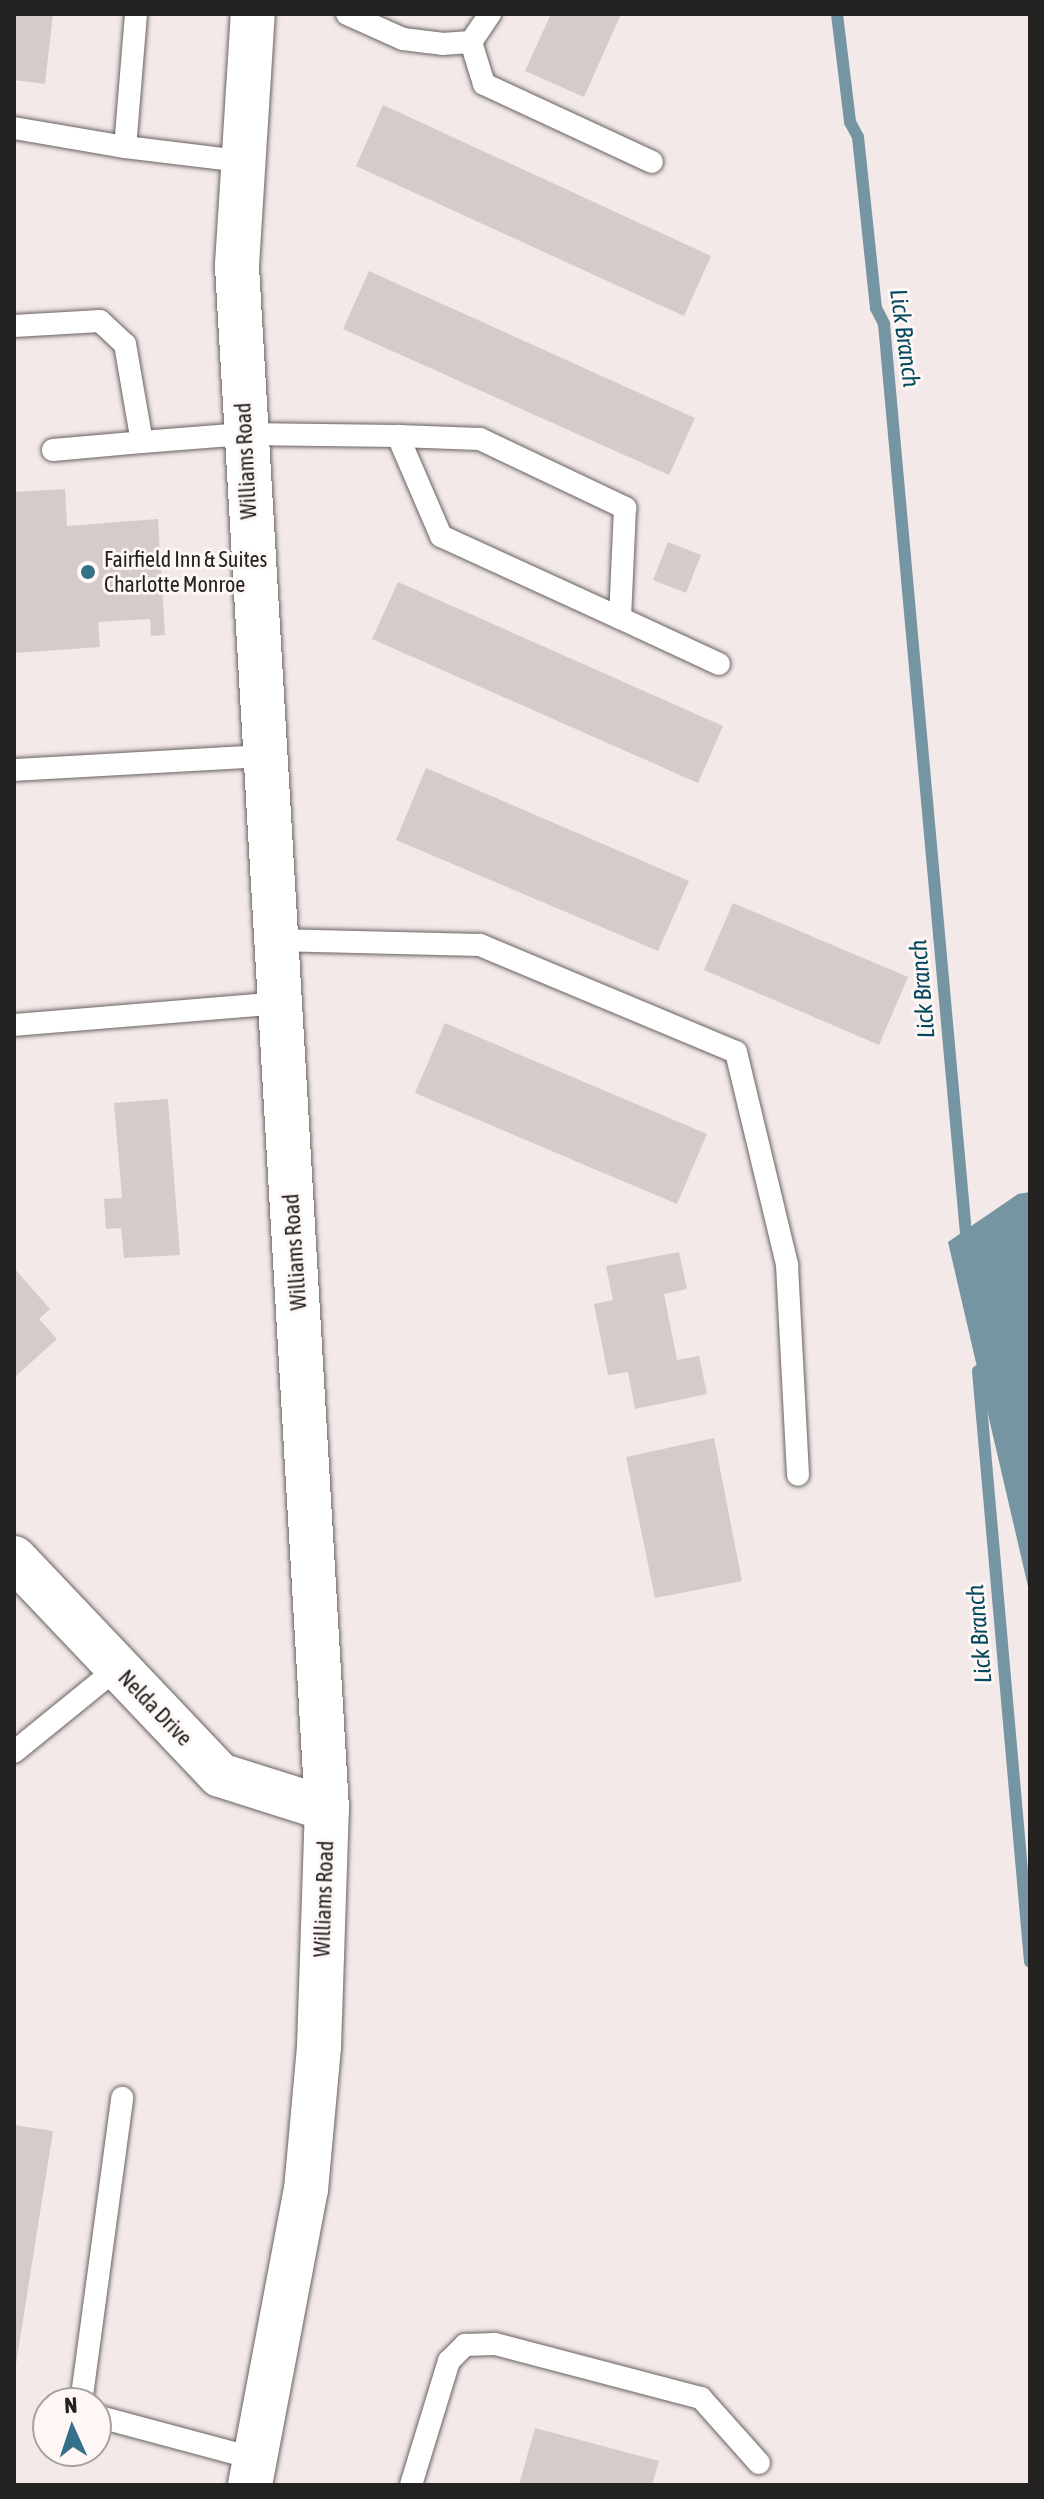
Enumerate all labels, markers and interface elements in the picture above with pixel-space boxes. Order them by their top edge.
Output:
water label: Lick Branch [884,287,926,389]
street label: Williams Road [230,402,262,520]
place label: Fairfield Inn & Suites Charlotte Monroe [104,546,267,598]
marker: Fairfield Inn & Suites Charlotte Monroe [79,563,97,581]
water label: Lick Branch [903,939,941,1039]
street label: Williams Road [278,1193,312,1311]
water label: Lick Branch [960,1584,998,1684]
street label: Nelda Drive [113,1665,197,1751]
street label: Williams Road [309,1840,339,1958]
north arrow [32,2387,112,2467]
text: N [64,2392,78,2418]

